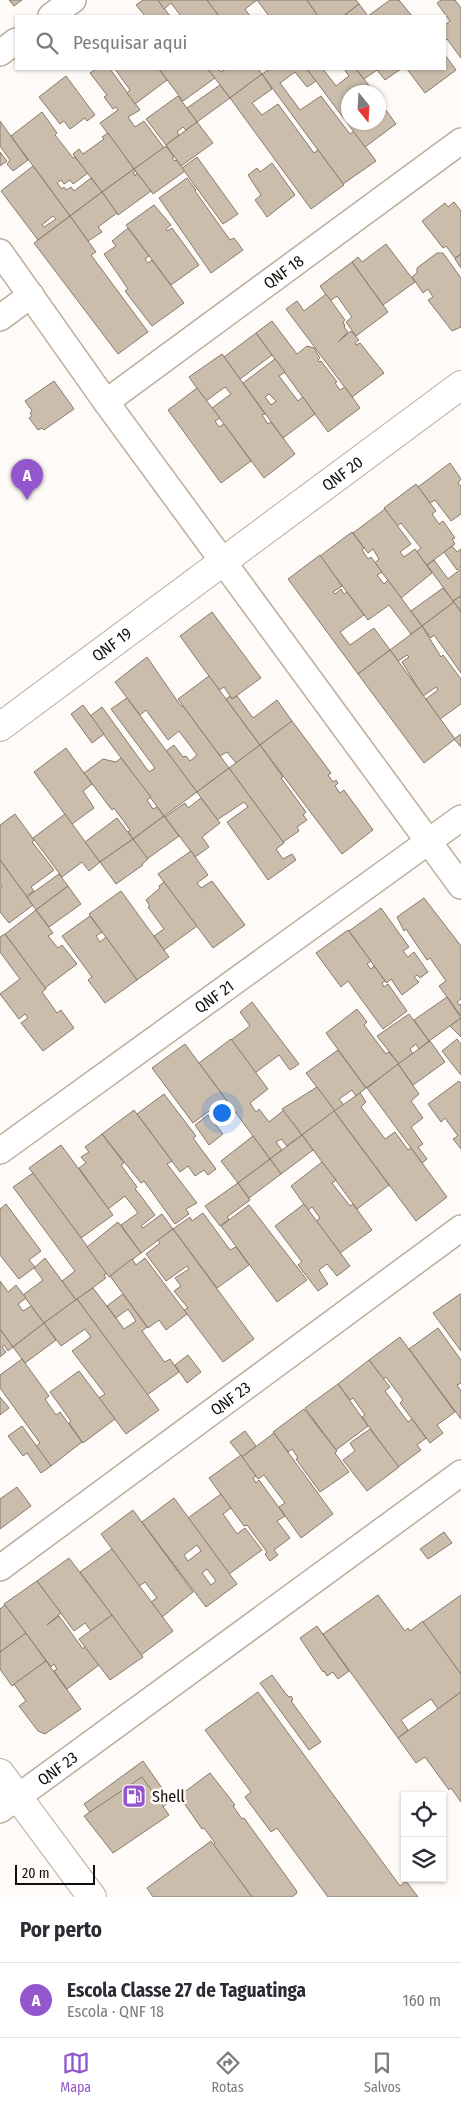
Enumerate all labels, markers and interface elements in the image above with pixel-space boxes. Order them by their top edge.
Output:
search box [15,15,446,70]
icon: search [33,29,61,57]
text: Pesquisar aqui [73,31,187,54]
north arrow [341,85,386,130]
street label: QNF 18 [260,251,307,293]
street label: QNF 20 [318,452,367,495]
pin: A [11,459,43,500]
street label: QNF 19 [88,624,136,665]
street label: QNF 21 [191,976,238,1017]
your location [209,1100,235,1126]
street label: QNF 23 [207,1378,254,1420]
street label: QNF 23 [34,1748,81,1789]
fuel station icon: Shell [121,1783,147,1809]
place label: Shell [152,1787,185,1806]
map controls [401,1792,446,1882]
button: locate [401,1792,446,1837]
button: layers [401,1837,446,1882]
scale bar [15,1862,95,1885]
text: 20 m [22,1865,50,1882]
text: Por perto [20,1917,102,1943]
text: Escola Classe 27 de Taguatinga [67,1979,306,2002]
text: A [32,1991,40,2010]
text: 160 m [402,1991,441,2010]
text: Escola · QNF 18 [67,2002,164,2021]
tab: Mapa [60,2049,91,2096]
tab: Rotas [212,2049,244,2096]
tab: Salvos [364,2049,401,2096]

